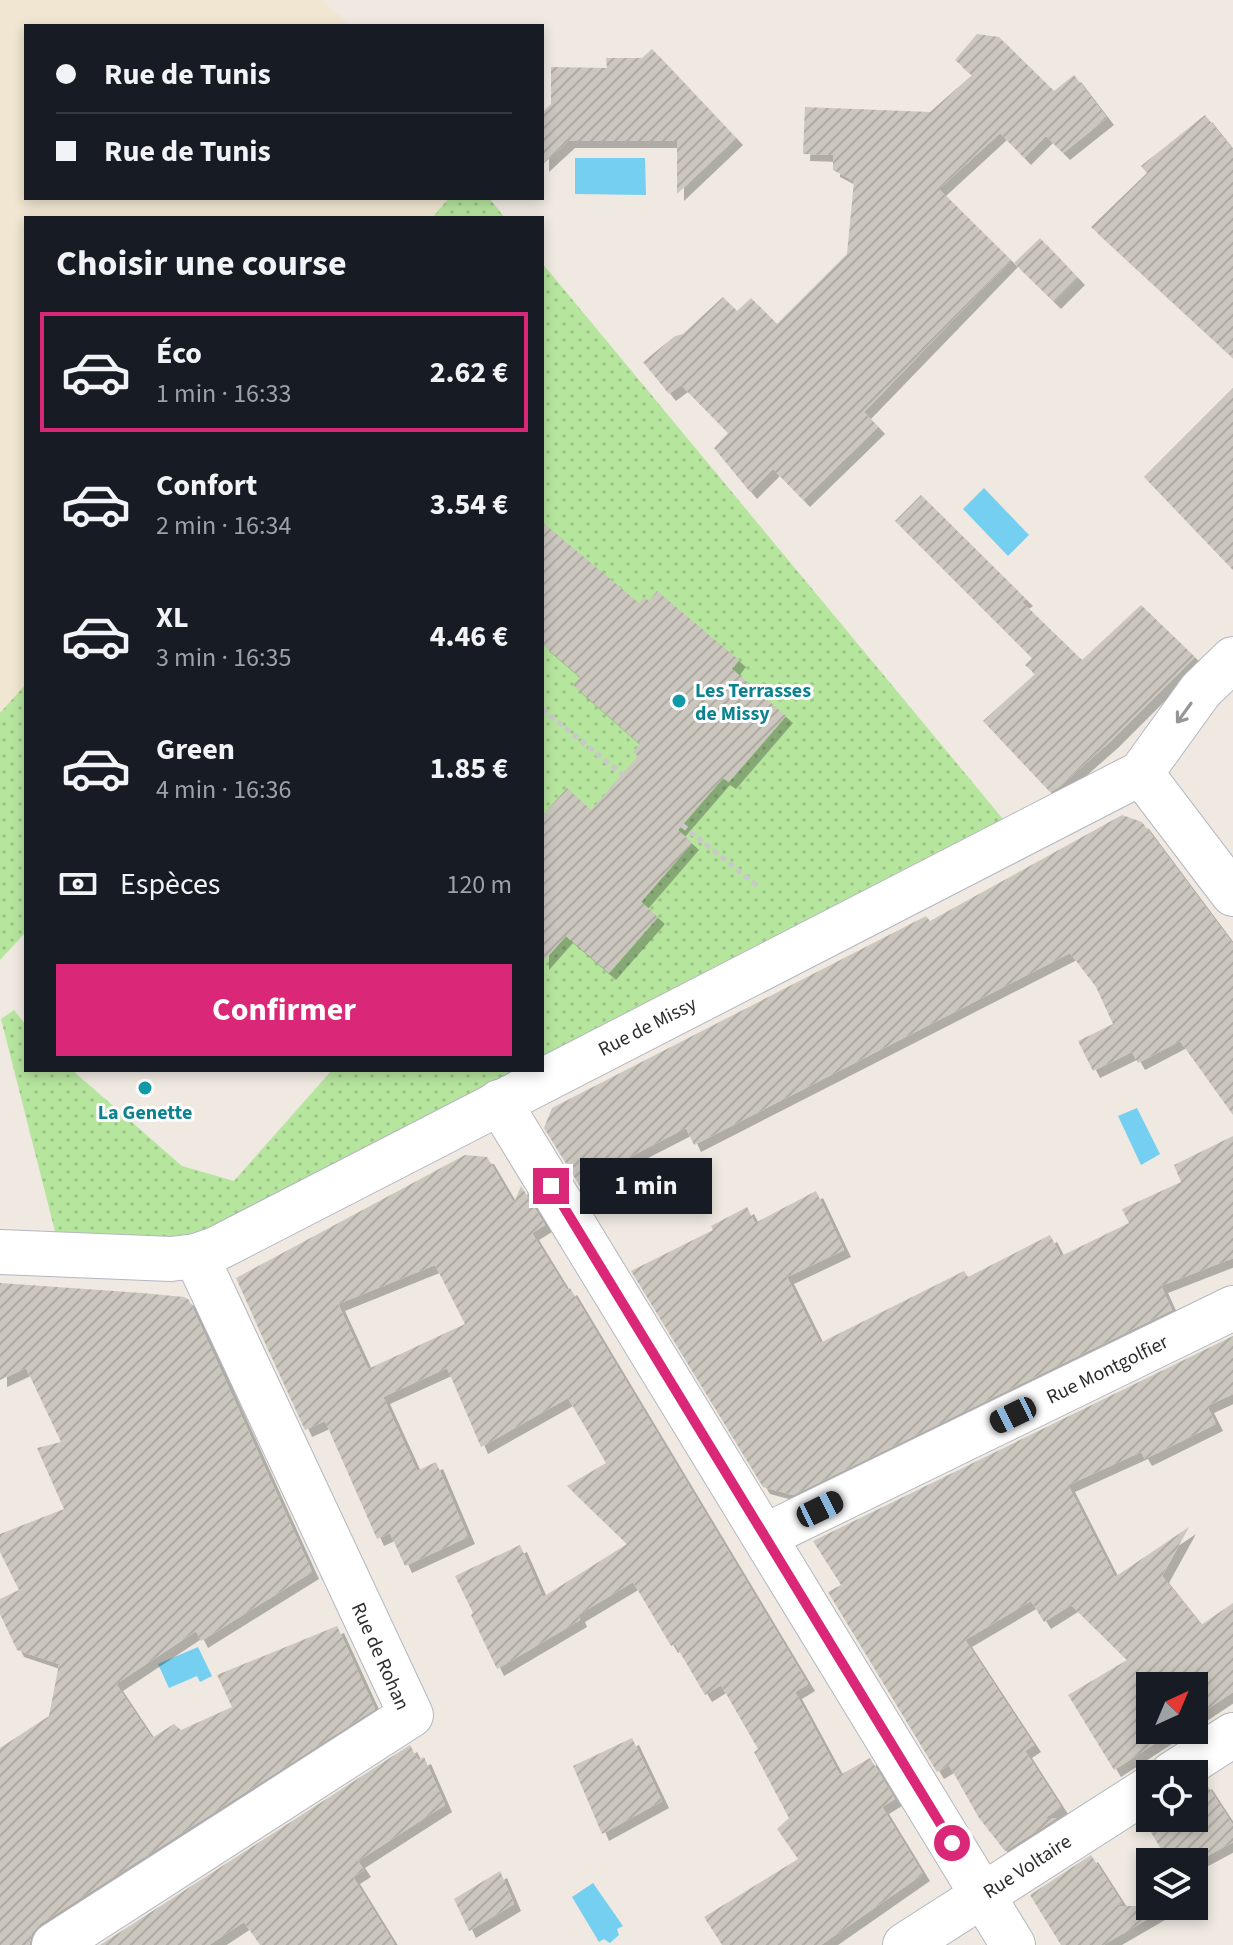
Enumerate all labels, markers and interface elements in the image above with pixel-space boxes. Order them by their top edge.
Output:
text: Rue de Tunis [104,53,271,96]
text: Rue de Tunis [104,130,271,173]
text: Choisir une course [56,238,347,289]
text: Éco [156,332,202,375]
icon: car [60,336,132,408]
text: 2.62 € [430,351,508,394]
text: 1 min · 16:33 [156,375,291,412]
text: Confort [156,464,257,507]
icon: car [60,468,132,540]
text: 3.54 € [430,483,508,526]
text: 2 min · 16:34 [156,507,291,544]
text: XL [156,596,189,639]
icon: car [60,600,132,672]
text: 4.46 € [430,615,508,658]
text: 3 min · 16:35 [156,639,291,676]
place label: Les Terrasses de Missy [695,677,811,728]
marker: Les Terrasses de Missy [670,692,688,710]
one-way arrow [1176,702,1192,724]
text: Green [156,728,235,771]
icon: car [60,732,132,804]
text: 1.85 € [430,747,508,790]
text: 4 min · 16:36 [156,771,291,808]
icon: cash [56,862,100,906]
text: Espèces [120,863,220,906]
text: 120 m [446,866,512,903]
button: Confirmer [56,964,512,1056]
street label: Rue de Missy [594,990,702,1064]
marker: La Genette [136,1079,154,1097]
place label: La Genette [98,1099,192,1127]
callout: 1 min [579,1158,711,1214]
text: 1 min [614,1167,678,1204]
route end [533,1168,569,1204]
street label: Rue Montgolfier [1042,1328,1173,1412]
car [986,1394,1040,1436]
car [793,1488,847,1530]
street label: Rue de Rohan [344,1598,416,1715]
north arrow [1136,1672,1208,1744]
map controls [1136,1672,1208,1920]
button: locate [1136,1760,1208,1832]
route start [934,1825,970,1861]
street label: Rue Voltaire [978,1828,1077,1906]
button: layers [1136,1848,1208,1920]

